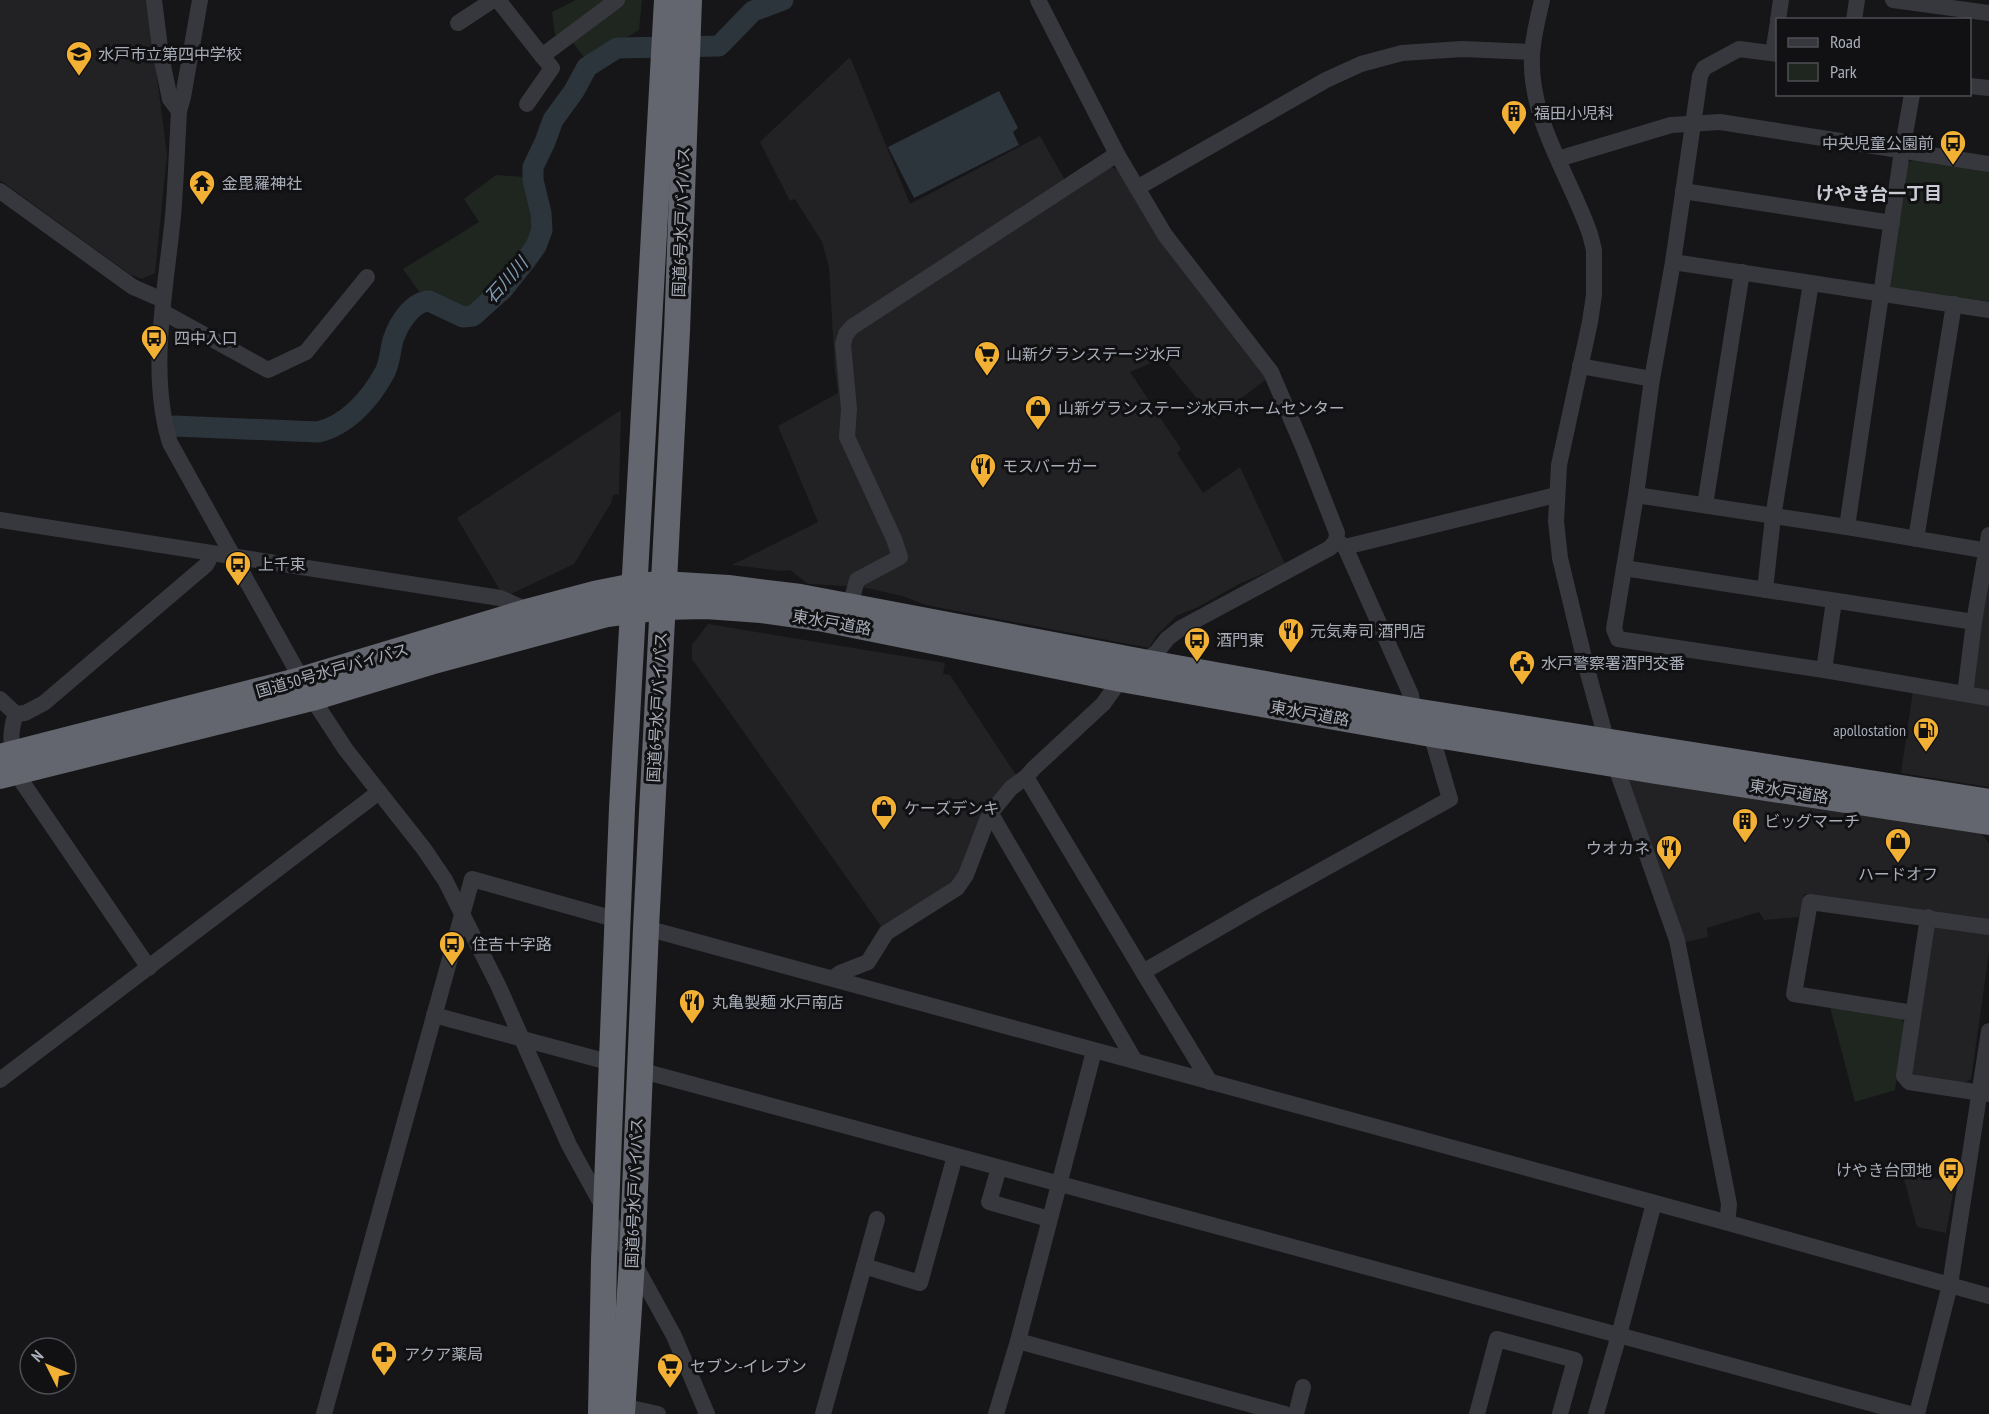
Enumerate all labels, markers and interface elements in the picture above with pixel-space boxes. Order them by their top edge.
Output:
legend [1776,18,1971,96]
text: Road [1830,30,1861,53]
school or university icon: 水戸市立第四中学校 [64,39,94,77]
place label: 水戸市立第四中学校 [98,44,242,64]
text: Park [1830,60,1857,83]
building icon: 福田小児科 [1499,98,1529,136]
place label: 福田小児科 [1534,103,1614,123]
bus stop icon: 中央児童公園前 [1938,128,1968,166]
place label: 中央児童公園前 [1822,133,1934,153]
street label: 国道6号水戸バイパス [668,146,694,298]
temple icon: 金毘羅神社 [187,168,217,206]
place label: 金毘羅神社 [222,173,302,193]
district label: けやき台一丁目 [1816,182,1942,205]
water label: 石川川 [479,251,534,308]
bus stop icon: 四中入口 [139,323,169,361]
place label: 四中入口 [174,328,238,348]
supermarket icon: 山新グランステージ水戸 [972,339,1002,377]
place label: 山新グランステージ水戸 [1006,344,1181,364]
shop icon: 山新グランステージ水戸ホームセンター [1023,393,1053,431]
place label: 山新グランステージ水戸ホームセンター [1058,398,1345,418]
restaurant icon: モスバーガー [968,451,998,489]
place label: モスバーガー [1002,456,1098,476]
bus stop icon: 上千束 [223,549,253,587]
place label: 上千束 [258,554,306,574]
street label: 東水戸道路 [791,605,873,639]
restaurant icon: 元気寿司 酒門店 [1276,616,1306,654]
place label: 元気寿司 酒門店 [1310,621,1425,641]
bus stop icon: 酒門東 [1182,625,1212,663]
place label: 酒門東 [1216,630,1264,650]
street label: 国道6号水戸バイパス [643,631,671,783]
street label: 国道50号水戸バイパス [253,639,411,701]
public building icon: 水戸警察署酒門交番 [1507,648,1537,686]
place label: 水戸警察署酒門交番 [1541,653,1685,673]
street label: 東水戸道路 [1269,696,1351,730]
fuel station icon: apollostation [1911,715,1941,753]
place label: apollostation [1833,720,1906,740]
street label: 東水戸道路 [1748,775,1830,807]
shop icon: ケーズデンキ [869,793,899,831]
place label: ケーズデンキ [904,798,999,818]
building icon: ビッグマーチ [1730,806,1760,844]
place label: ビッグマーチ [1764,811,1860,831]
shop icon: ハードオフ [1883,826,1913,864]
restaurant icon: ウオカネ [1654,833,1684,871]
place label: ウオカネ [1586,838,1650,858]
place label: ハードオフ [1858,864,1938,884]
bus stop icon: 住吉十字路 [437,929,467,967]
place label: 住吉十字路 [472,934,552,954]
restaurant icon: 丸亀製麺 水戸南店 [677,987,707,1025]
place label: 丸亀製麺 水戸南店 [712,992,843,1012]
street label: 国道6号水戸バイパス [621,1117,647,1269]
bus stop icon: けやき台団地 [1936,1155,1966,1193]
place label: けやき台団地 [1836,1160,1932,1180]
north arrow [18,1336,78,1396]
pharmacy icon: アクア薬局 [369,1339,399,1377]
place label: アクア薬局 [404,1344,483,1364]
text: N [27,1346,47,1366]
supermarket icon: セブン-イレブン [655,1351,685,1389]
place label: セブン-イレブン [690,1356,807,1376]

